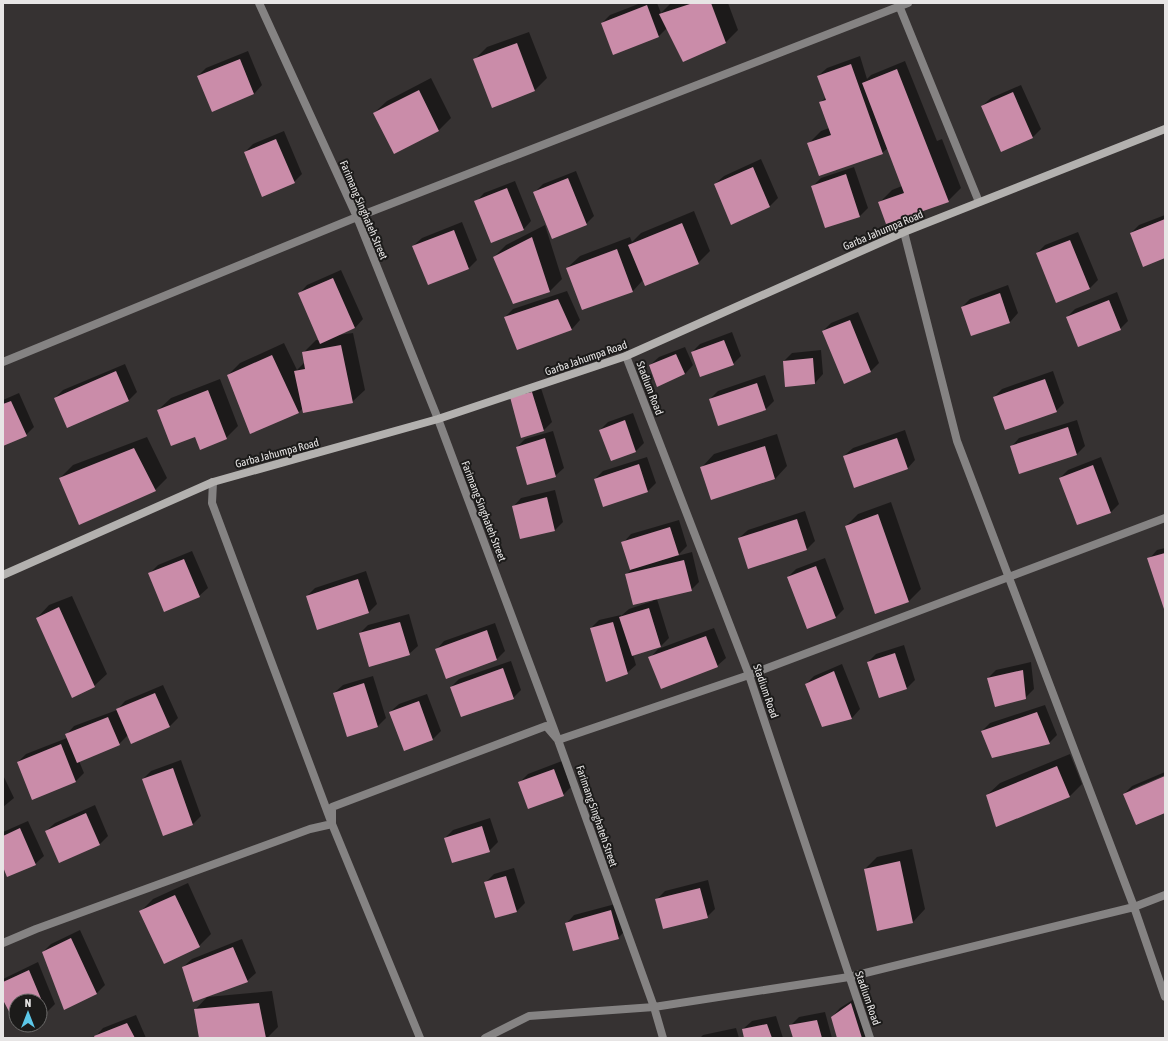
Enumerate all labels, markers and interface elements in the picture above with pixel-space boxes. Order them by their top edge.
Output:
street label: Farimang Singhateh Street [338,159,390,261]
street label: Garba Jahumpa Road [841,208,925,252]
street label: Garba Jahumpa Road [543,338,629,378]
street label: Stadium Road [634,360,666,416]
street label: Garba Jahumpa Road [234,436,320,470]
street label: Farimang Singhateh Street [459,459,509,563]
street label: Stadium Road [751,662,781,720]
street label: Farimang Singhateh Street [574,764,620,868]
street label: Stadium Road [853,969,883,1027]
north arrow [8,993,48,1033]
text: N [25,997,31,1009]

